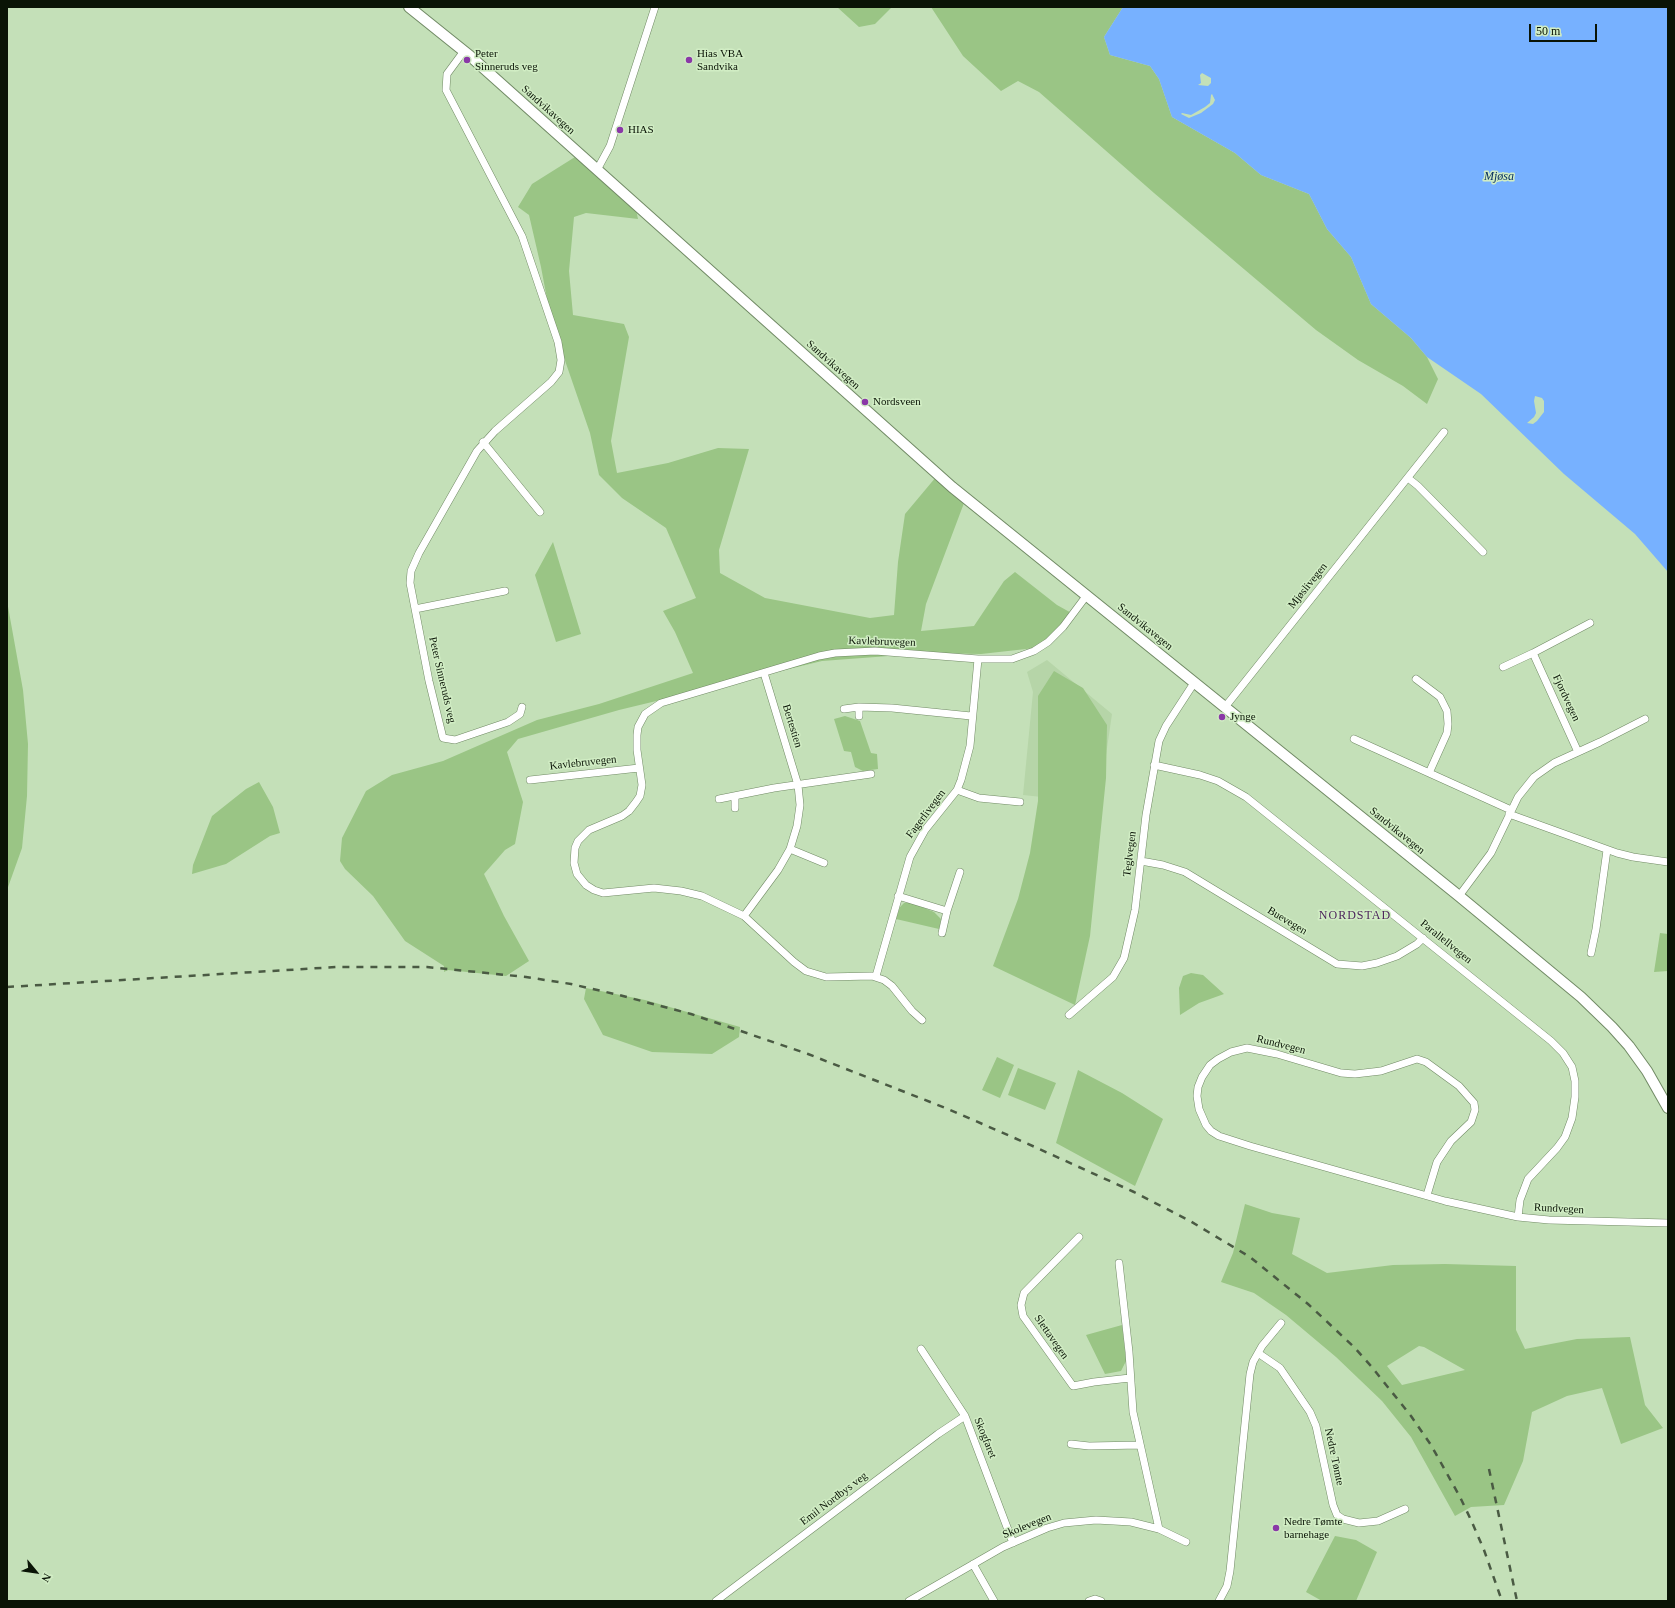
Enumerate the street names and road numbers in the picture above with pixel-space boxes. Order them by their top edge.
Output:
street label: Sandvikavegen [519,83,577,137]
street label: Sandvikavegen [804,338,862,392]
street label: Mjøslivegen [1286,560,1330,612]
street label: Sandvikavegen [1115,601,1175,653]
street label: Kavlebruvegen [848,634,916,650]
street label: Peter Sinneruds veg [426,636,458,724]
street label: Fjordvegen [1549,673,1583,723]
street label: Bertestien [779,703,805,749]
street label: Kavlebruvegen [549,753,617,773]
street label: Fagerlivegen [903,787,949,841]
street label: Sandvikavegen [1367,805,1427,857]
street label: Teglvegen [1121,831,1139,877]
street label: Buevegen [1265,904,1309,938]
street label: Parallellvegen [1417,917,1475,967]
street label: Rundvegen [1255,1033,1307,1057]
street label: Rundvegen [1534,1201,1584,1217]
street label: Slettavegen [1031,1312,1071,1362]
street label: Skogfaret [971,1416,999,1460]
street label: Nedre Tømte [1321,1427,1347,1487]
street label: Emil Nordbys veg [798,1469,870,1529]
street label: Skolevegen [1001,1510,1053,1542]

